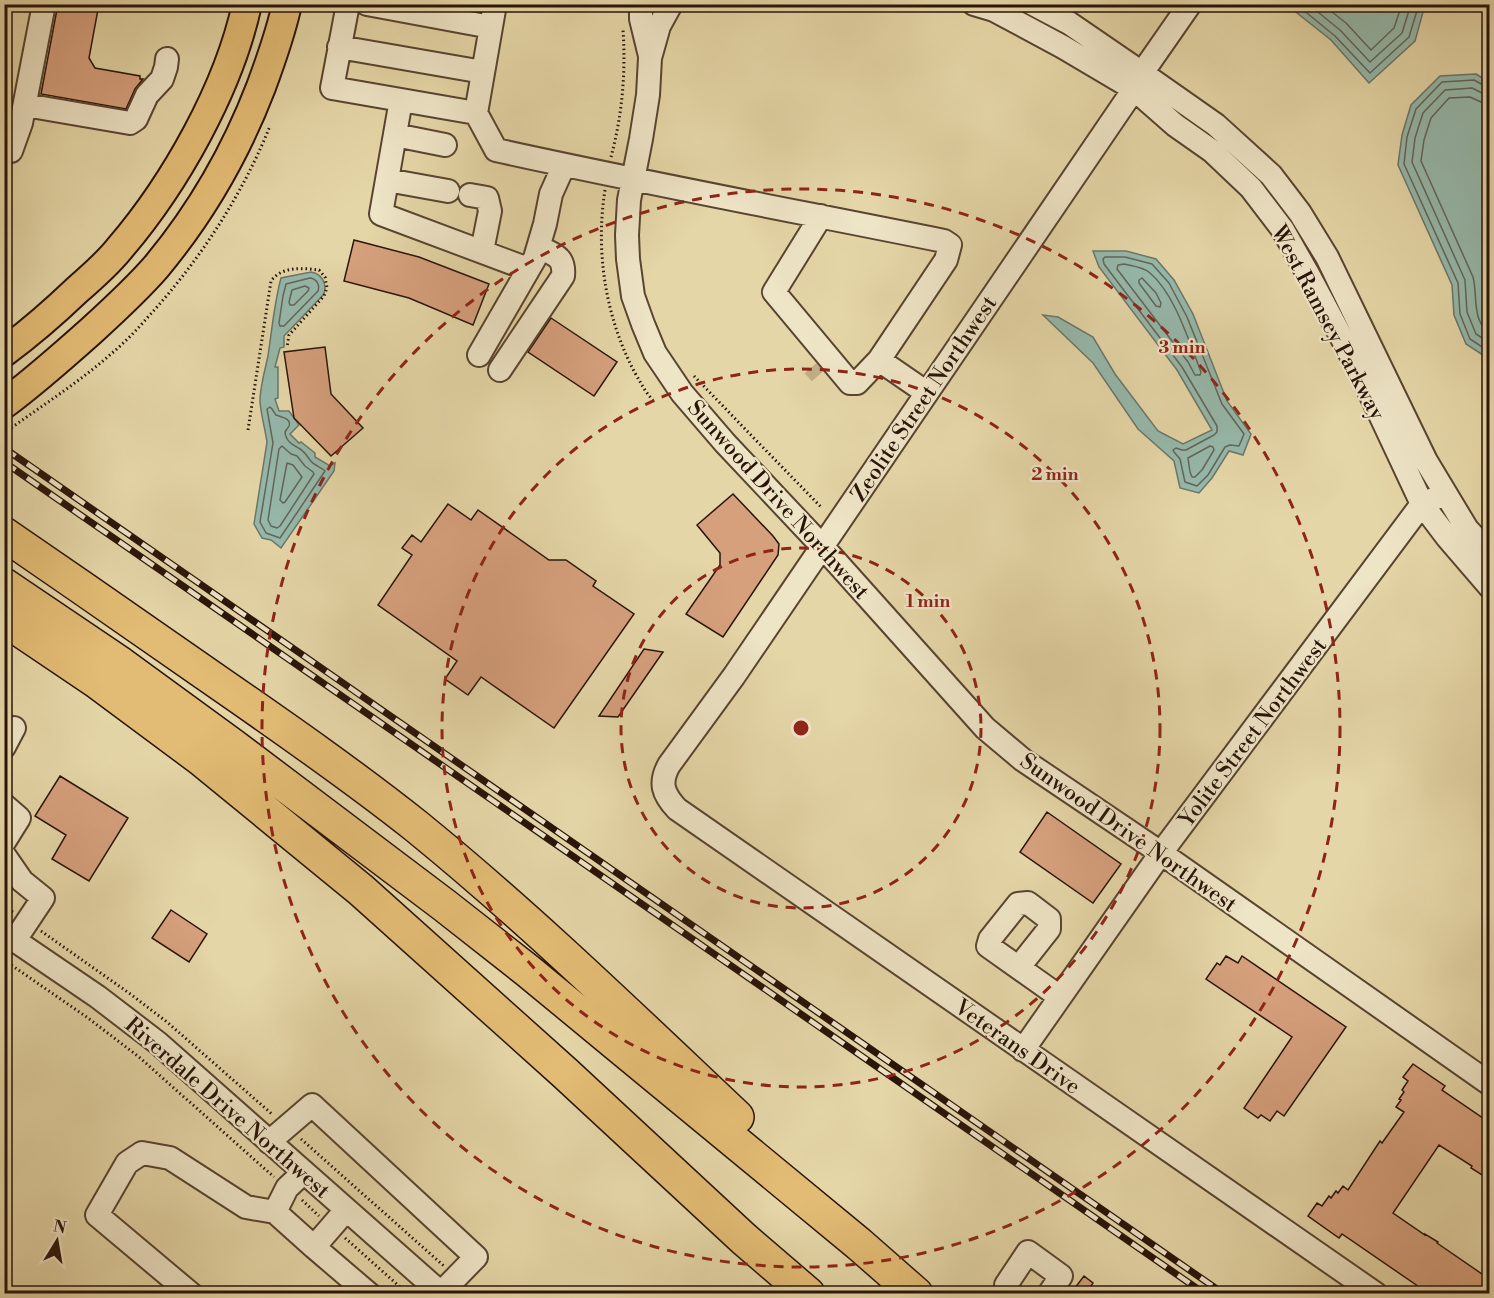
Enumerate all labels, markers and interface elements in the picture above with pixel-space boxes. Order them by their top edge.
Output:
street label: West Ramsey Parkway [1264,220,1391,425]
street label: Zeolite Street Northwest [845,291,1003,507]
text: 3 min [1159,336,1205,359]
street label: Sunwood Drive Northwest [681,395,875,605]
text: 2 min [1031,463,1079,486]
text: 1 min [906,590,950,613]
street label: Yolite Street Northwest [1173,633,1333,834]
centre of rings [791,718,811,738]
street label: Sunwood Drive Northwest [1014,748,1242,919]
street label: Veterans Drive [948,993,1085,1101]
street label: Riverdale Drive Northwest [119,1012,335,1205]
north arrow [27,1211,87,1271]
text: N [52,1216,68,1238]

